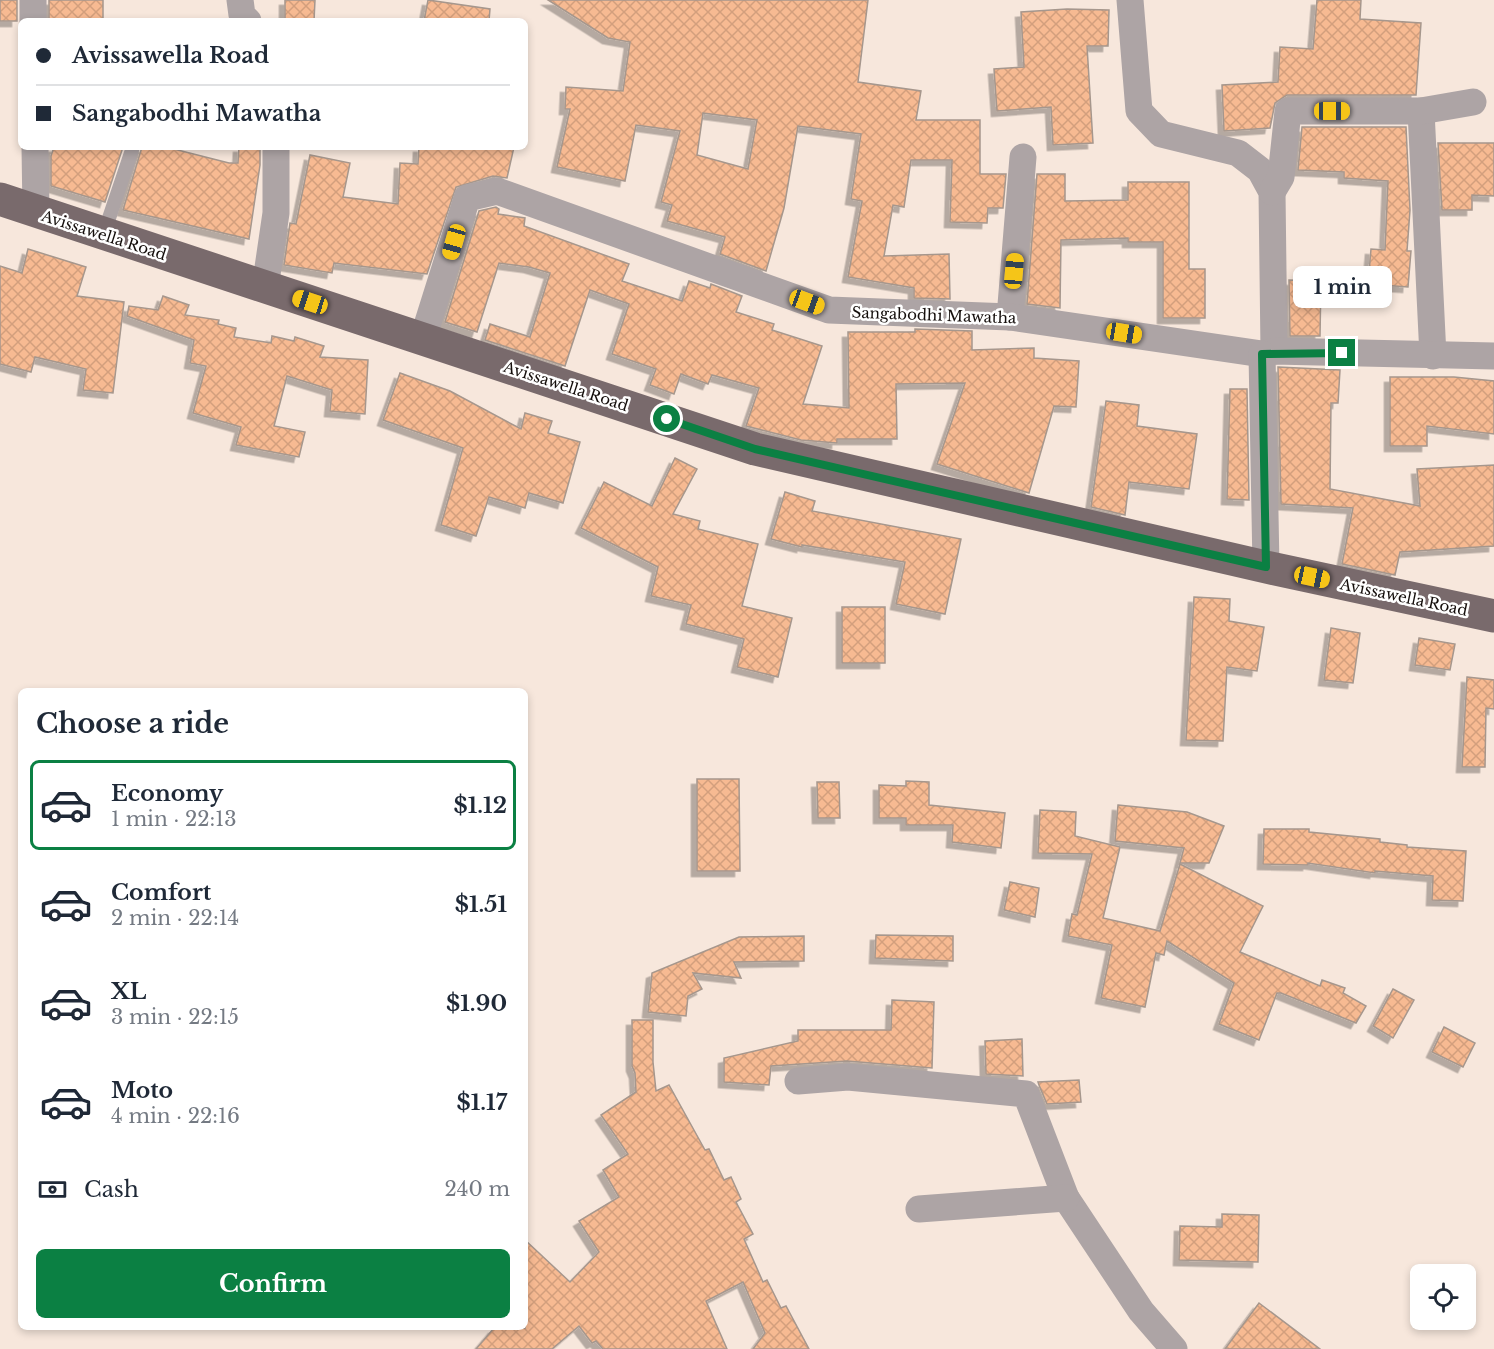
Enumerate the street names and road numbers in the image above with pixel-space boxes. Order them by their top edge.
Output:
street label: Avissawella Road [38,206,169,264]
street label: Sangabodhi Mawatha [851,303,1017,327]
street label: Avissawella Road [500,357,631,415]
street label: Avissawella Road [1338,574,1469,620]

